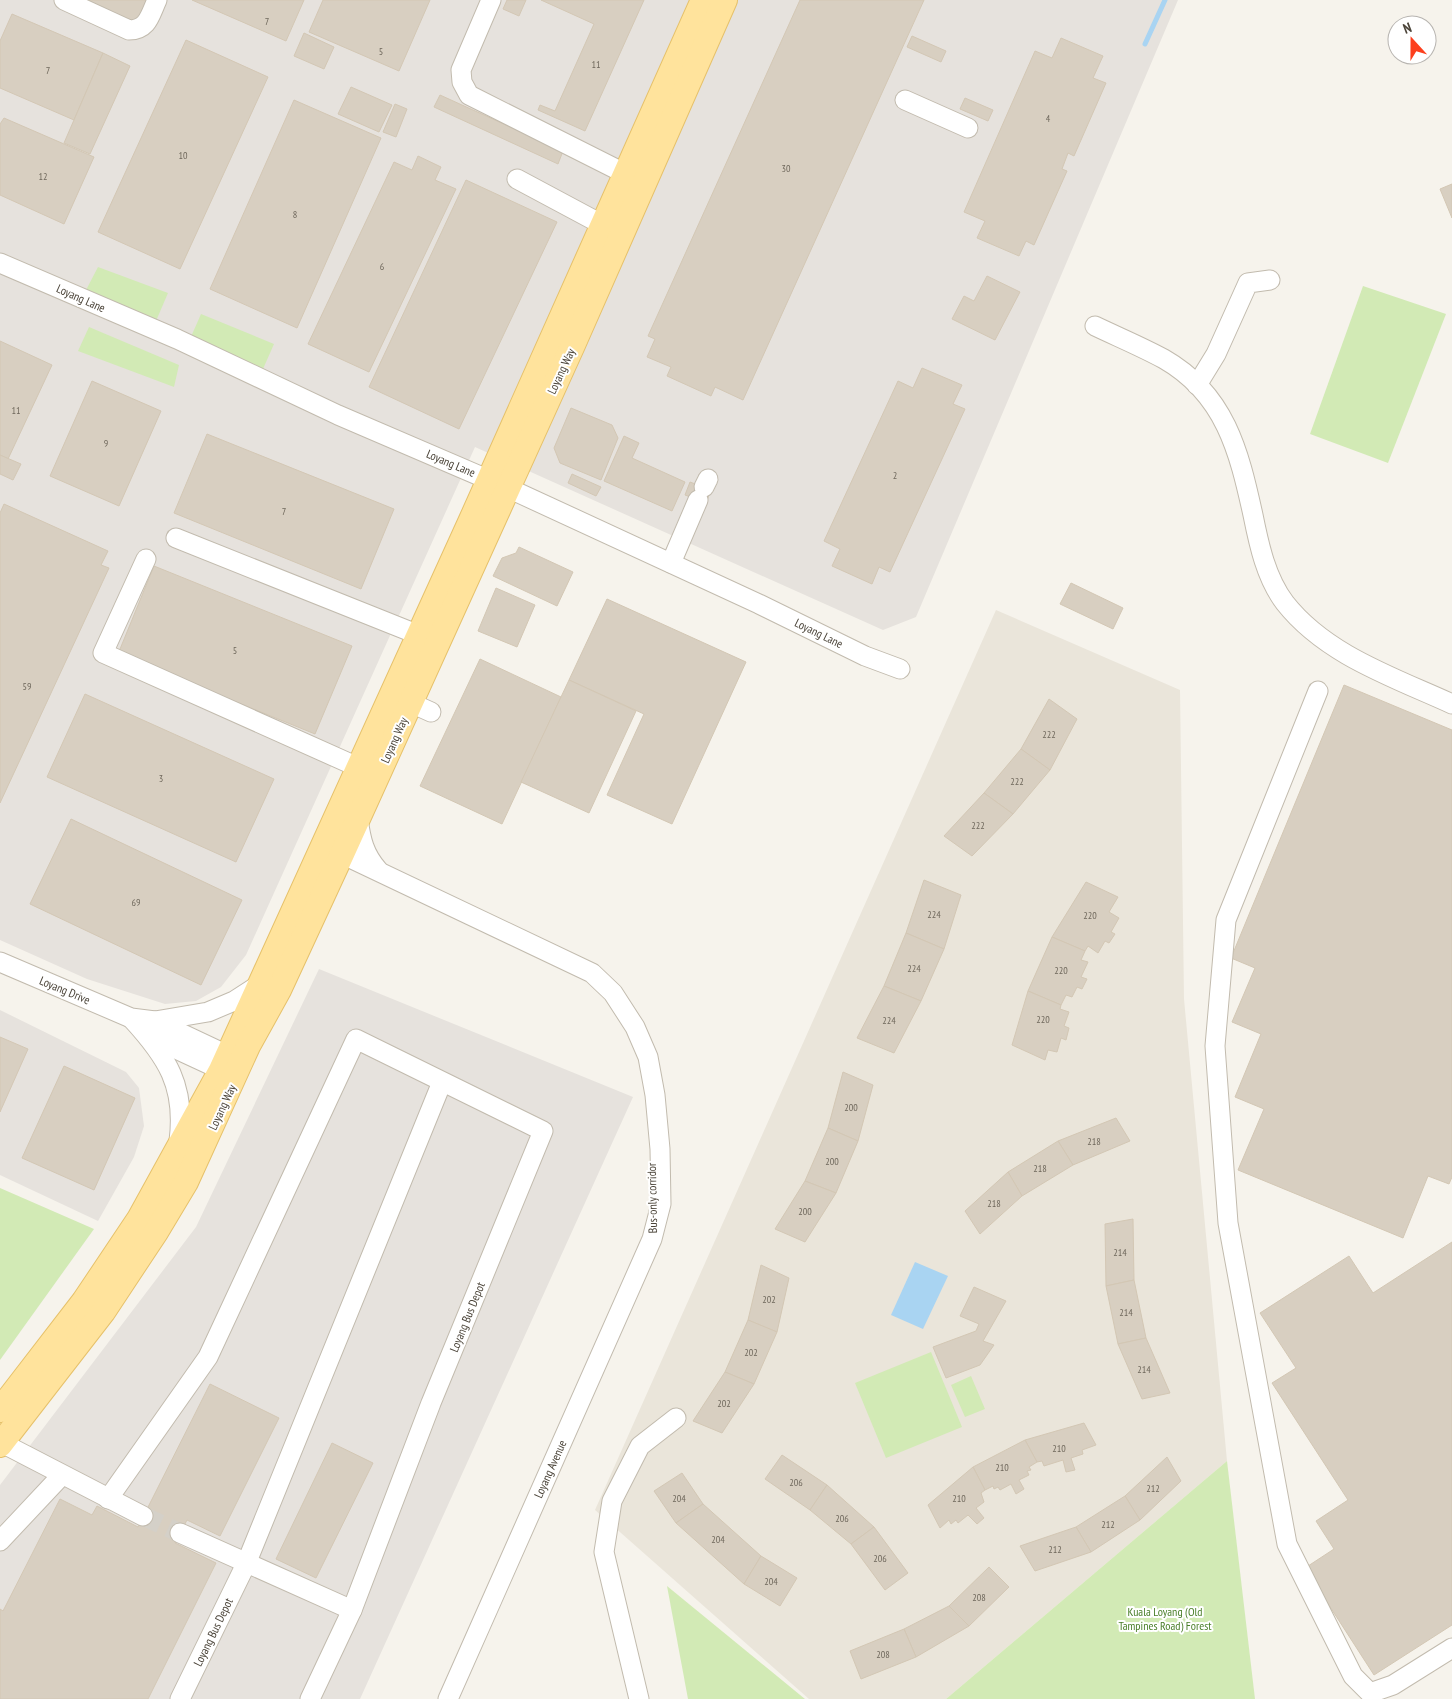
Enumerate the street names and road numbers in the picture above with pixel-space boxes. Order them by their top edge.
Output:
street label: Loyang Lane [54,281,108,315]
street label: Loyang Way [544,345,578,396]
street label: Loyang Lane [424,446,478,480]
street label: Loyang Lane [792,615,846,651]
street label: Loyang Way [377,714,411,765]
street label: Loyang Drive [37,973,93,1007]
street label: Loyang Way [205,1081,239,1132]
street label: Bus-only corridor [644,1162,660,1233]
street label: Loyang Bus Depot [446,1279,488,1354]
street label: Loyang Avenue [531,1438,569,1500]
street label: Loyang Bus Depot [190,1595,236,1669]

